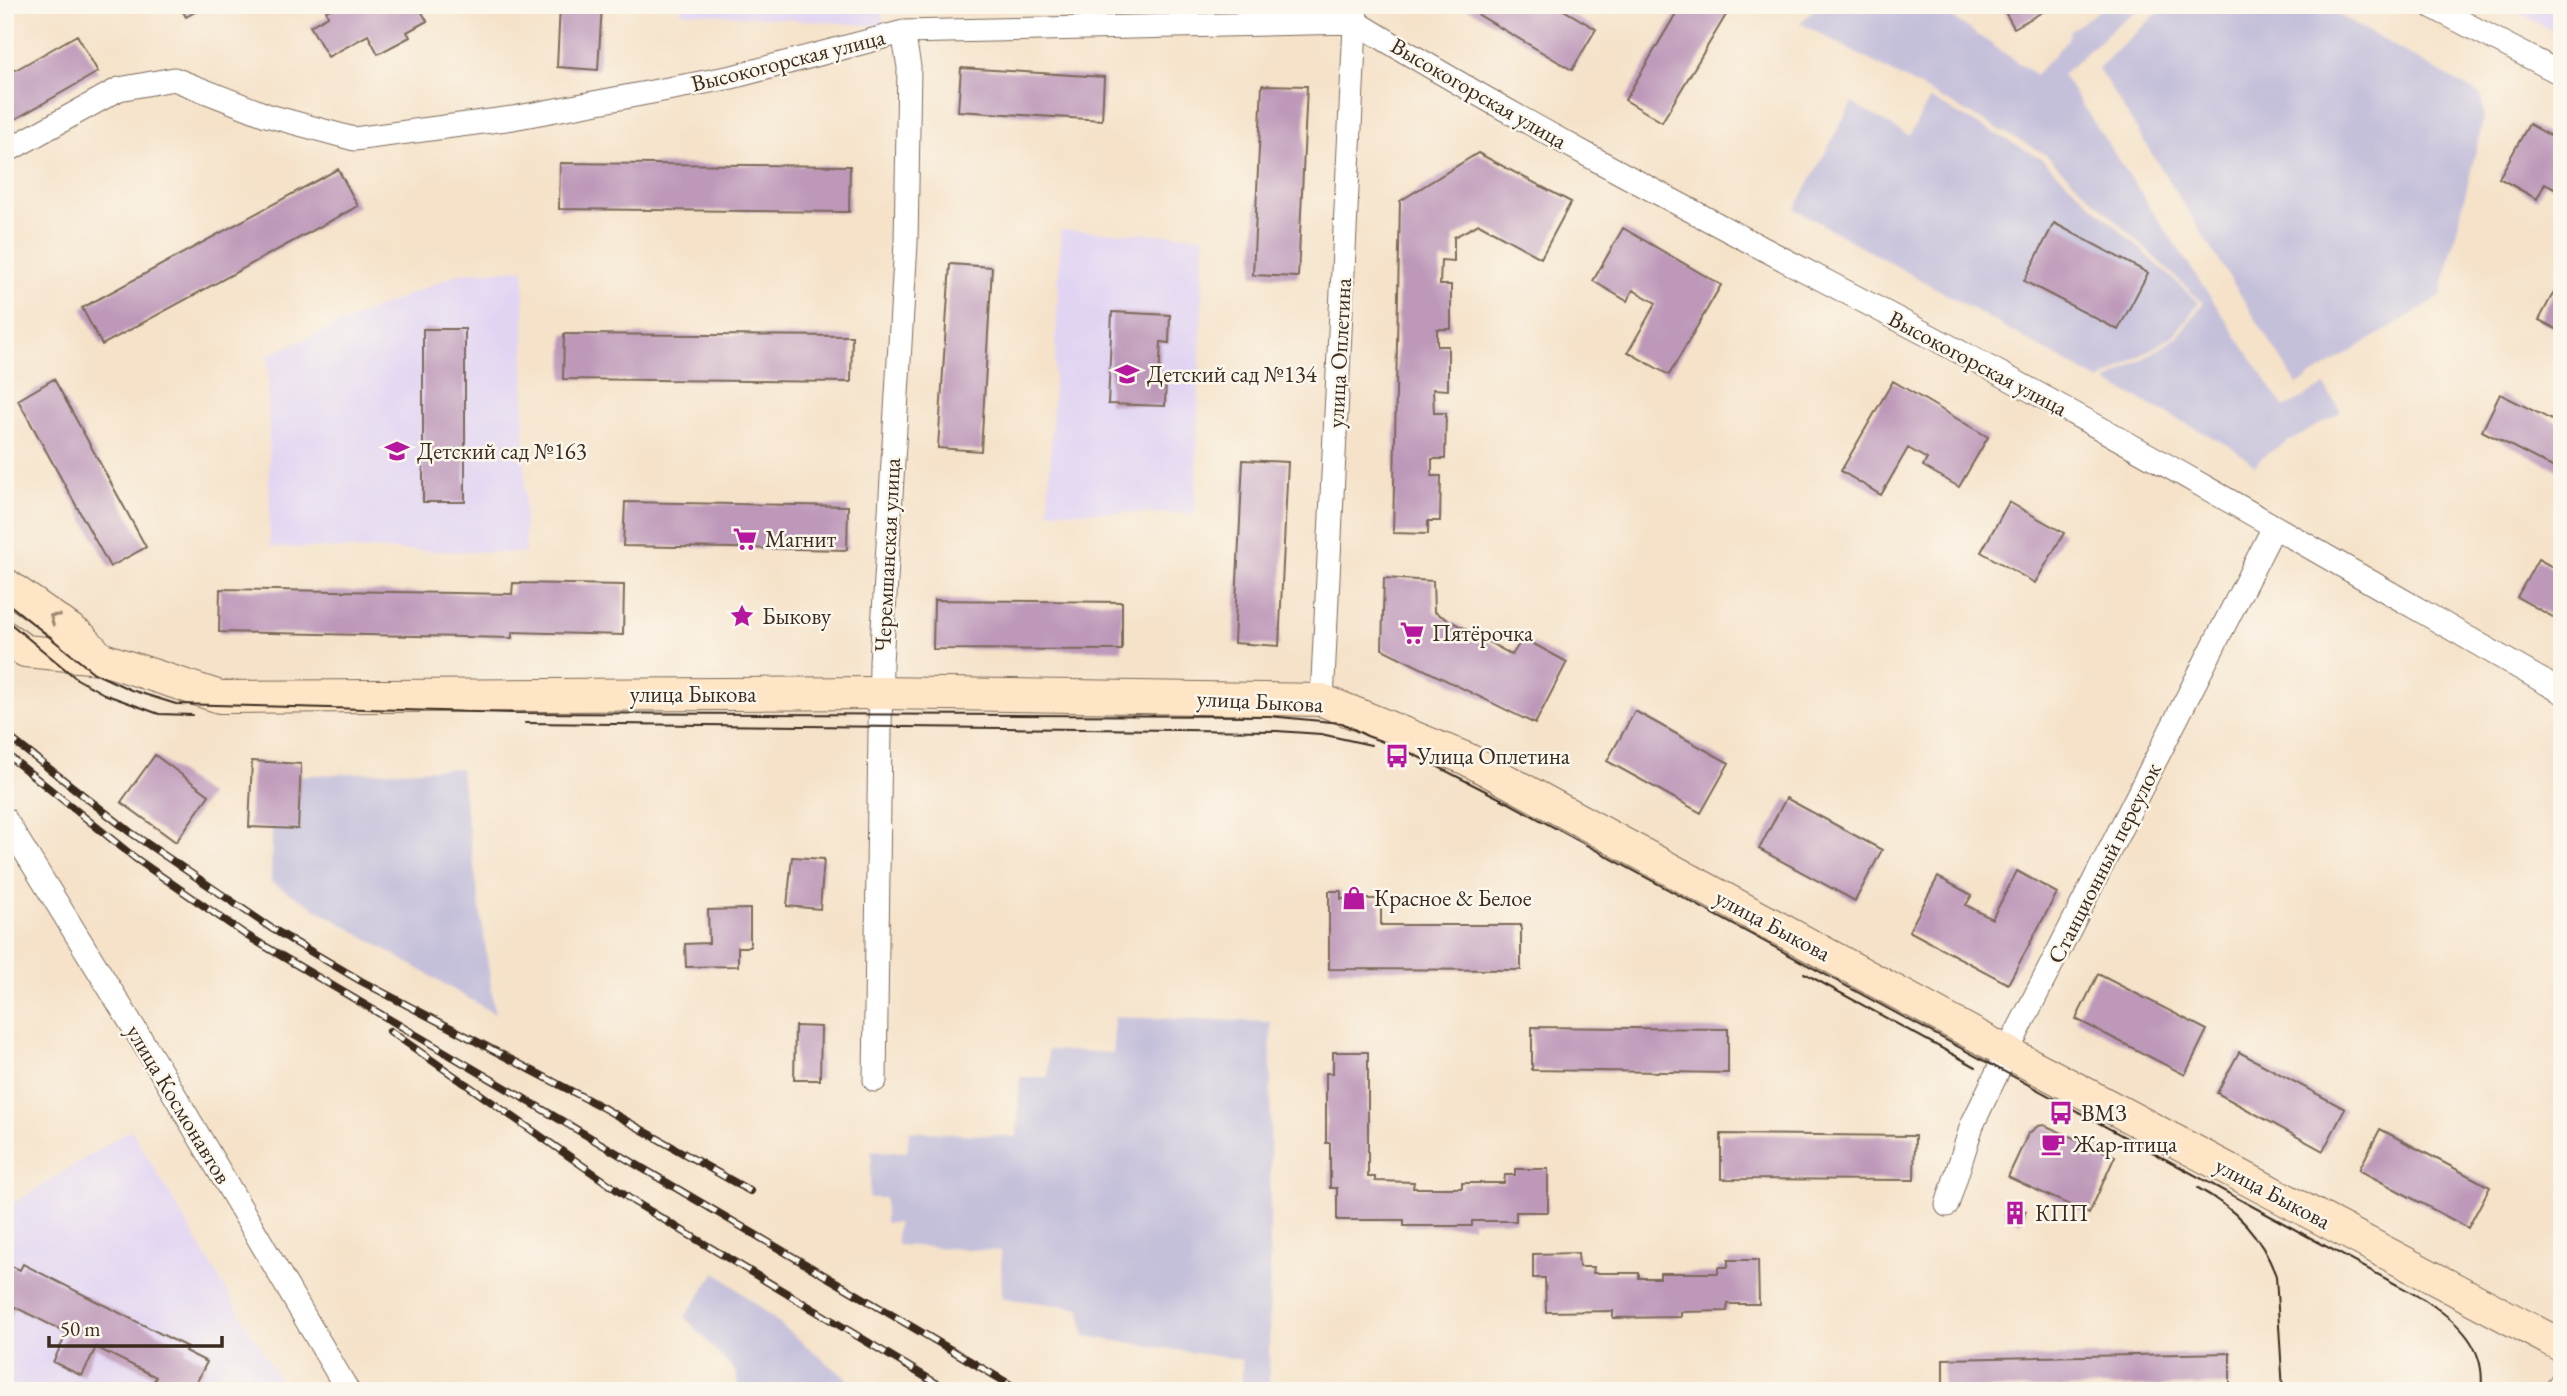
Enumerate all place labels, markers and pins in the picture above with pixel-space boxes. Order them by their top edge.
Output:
place label: Детский сад №134 [1147,359,1318,389]
school or university icon: Детский сад №134 [1113,360,1141,388]
place label: Детский сад №163 [417,436,587,466]
school or university icon: Детский сад №163 [383,437,411,465]
place label: Магнит [765,524,837,554]
supermarket icon: Магнит [731,525,759,553]
place label: Быкову [762,601,832,631]
place icon: Быкову [728,602,756,630]
place label: Пятёрочка [1432,618,1534,648]
supermarket icon: Пятёрочка [1398,619,1426,647]
place label: Улица Оплетина [1416,741,1571,771]
bus stop icon: Улица Оплетина [1383,742,1411,770]
place label: Красное & Белое [1374,883,1532,913]
shop icon: Красное & Белое [1340,884,1368,912]
place label: ВМЗ [2081,1098,2127,1128]
bus stop icon: ВМЗ [2047,1099,2075,1127]
place label: Жар-птица [2072,1129,2178,1159]
cafe icon: Жар-птица [2039,1130,2067,1158]
place label: КПП [2035,1198,2088,1228]
building icon: КПП [2001,1199,2029,1227]

